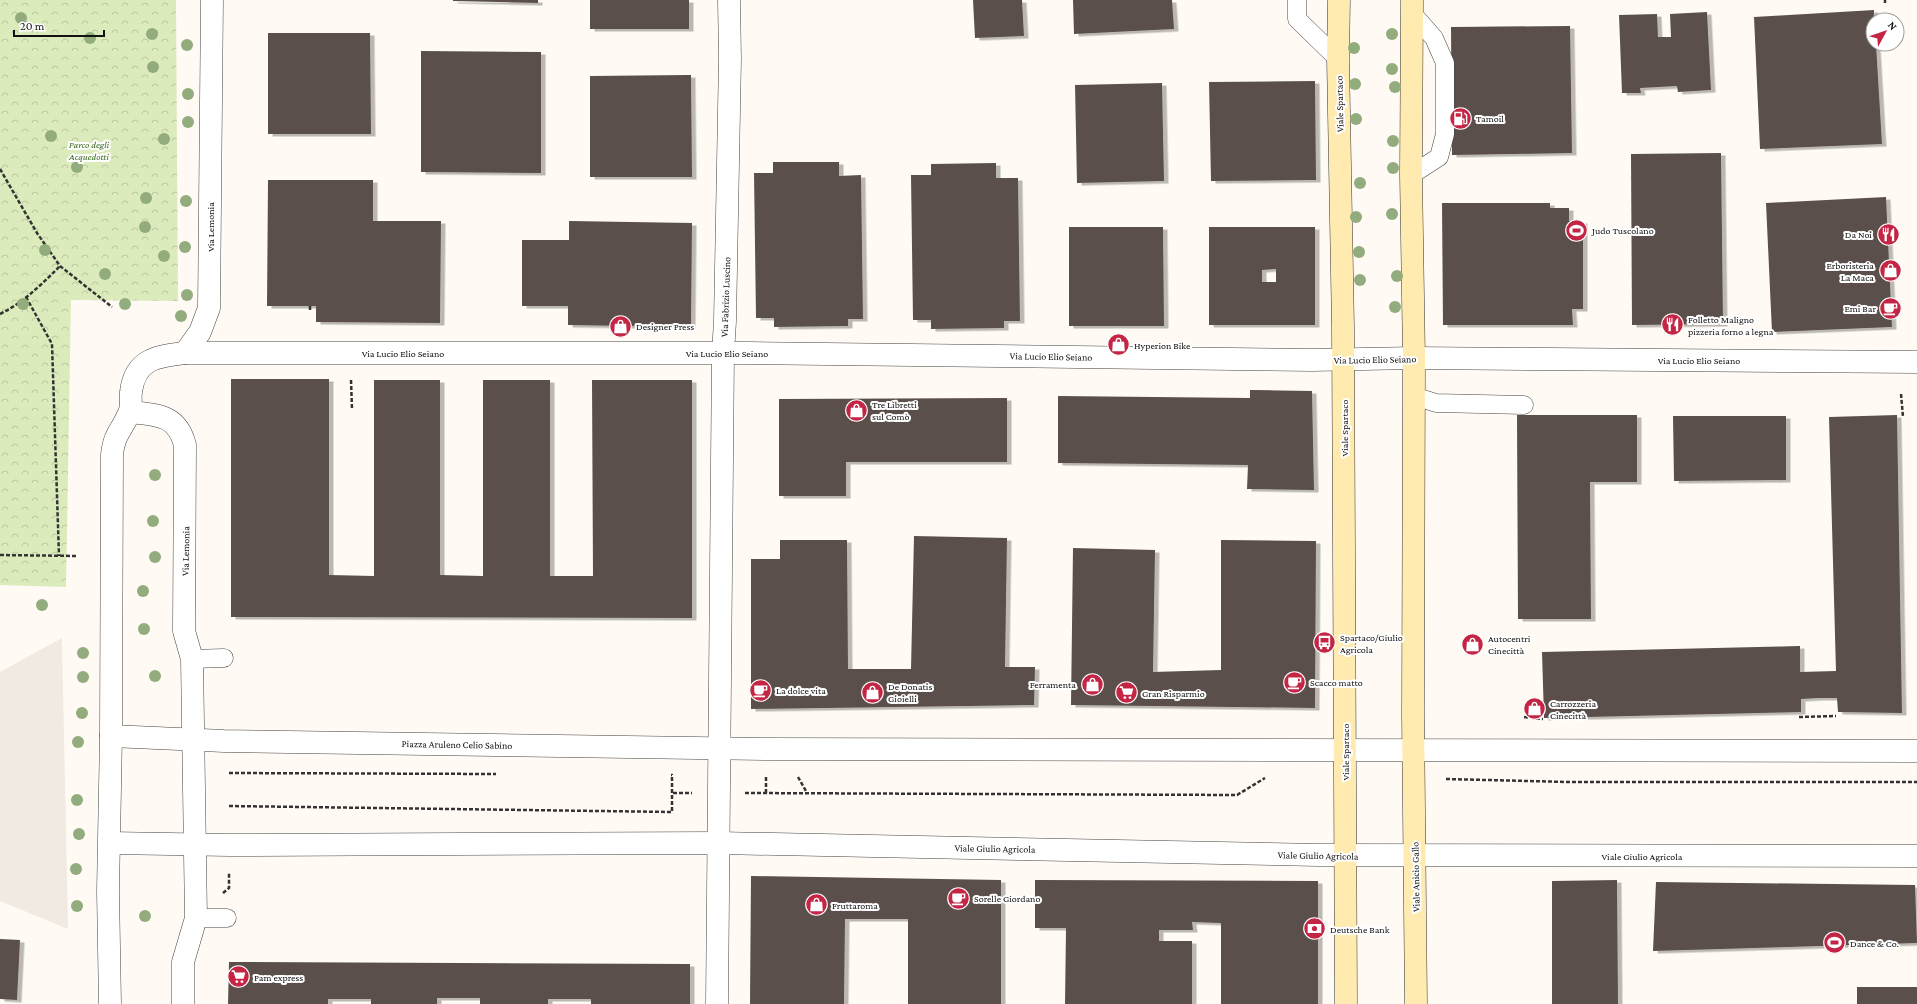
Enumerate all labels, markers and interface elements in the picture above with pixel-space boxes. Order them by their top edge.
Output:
scale bar [14,12,104,38]
north arrow [1865,12,1905,52]
text: 20 m [20,19,45,33]
text: N [1886,19,1900,33]
street label: Viale Spartaco [1334,75,1345,132]
fuel station icon: Tamoil [1448,105,1474,131]
place label: Tamoil [1476,113,1504,124]
park label: Parco degli Acquedotti [68,139,110,162]
street label: Via Lemonia [205,202,216,252]
sports icon: Judo Tuscolano [1563,217,1589,243]
restaurant icon: Da Noi [1875,221,1901,247]
place label: Judo Tuscolano [1591,225,1654,236]
place label: Da Noi [1845,229,1872,240]
street label: Via Fabrizio Luscino [719,257,732,337]
shop icon: Erboristeria La Maca [1877,258,1903,284]
place label: Erboristeria La Maca [1826,260,1874,283]
cafe icon: Emi Bar [1878,295,1904,321]
place label: Emi Bar [1844,303,1876,314]
restaurant icon: Folletto Maligno pizzeria forno a legna [1660,312,1686,338]
shop icon: Designer Press [608,313,634,339]
place label: Folletto Maligno pizzeria forno a legna [1688,314,1774,337]
place label: Designer Press [636,321,694,332]
shop icon: Hyperion Bike [1106,332,1132,358]
place label: Hyperion Bike [1134,340,1191,351]
street label: Via Lucio Elio Seiano [362,348,444,359]
street label: Via Lucio Elio Seiano [686,348,768,359]
street label: Via Lucio Elio Seiano [1010,350,1092,363]
street label: Via Lucio Elio Seiano [1334,353,1416,366]
street label: Via Lucio Elio Seiano [1658,355,1740,366]
shop icon: Tre Libretti sul Comò [844,397,870,423]
place label: Tre Libretti sul Comò [872,399,917,422]
street label: Viale Spartaco [1339,400,1350,456]
street label: Via Lemonia [180,526,191,576]
bus stop icon: Spartaco/Giulio Agricola [1312,630,1338,656]
shop icon: Autocentri Cinecittà [1460,631,1486,657]
place label: Spartaco/Giulio Agricola [1340,632,1403,655]
place label: Autocentri Cinecittà [1488,633,1531,656]
cafe icon: Scacco matto [1281,669,1307,695]
shop icon: Ferramenta [1079,671,1105,697]
cafe icon: La dolce vita [748,677,774,703]
place label: Scacco matto [1310,677,1363,688]
shop icon: De Donatis Gioielli [860,679,886,705]
place label: Ferramenta [1030,679,1076,690]
supermarket icon: Gran Risparmio [1113,680,1139,706]
place label: De Donatis Gioielli [888,681,932,704]
place label: La dolce vita [776,685,826,696]
place label: Gran Risparmio [1142,688,1205,699]
shop icon: Carrozzeria Cinecittà [1521,696,1547,722]
place label: Carrozzeria Cinecittà [1550,698,1596,721]
street label: Viale Spartaco [1340,724,1351,780]
street label: Piazza Aruleno Celio Sabino [402,738,512,751]
street label: Viale Giulio Agricola [954,842,1036,855]
street label: Viale Anicio Gallo [1409,842,1422,912]
street label: Viale Giulio Agricola [1277,849,1359,862]
street label: Viale Giulio Agricola [1602,851,1683,862]
cafe icon: Sorelle Giordano [945,885,971,911]
shop icon: Fruttaroma [803,892,829,918]
place label: Sorelle Giordano [974,893,1040,904]
place label: Fruttaroma [832,900,878,911]
bank icon: Deutsche Bank [1302,916,1328,942]
place label: Deutsche Bank [1330,924,1390,935]
sports icon: Dance & Co. [1821,930,1847,956]
place label: Dance & Co. [1850,938,1899,949]
supermarket icon: Pam express [225,964,251,990]
place label: Pam express [254,972,303,983]

